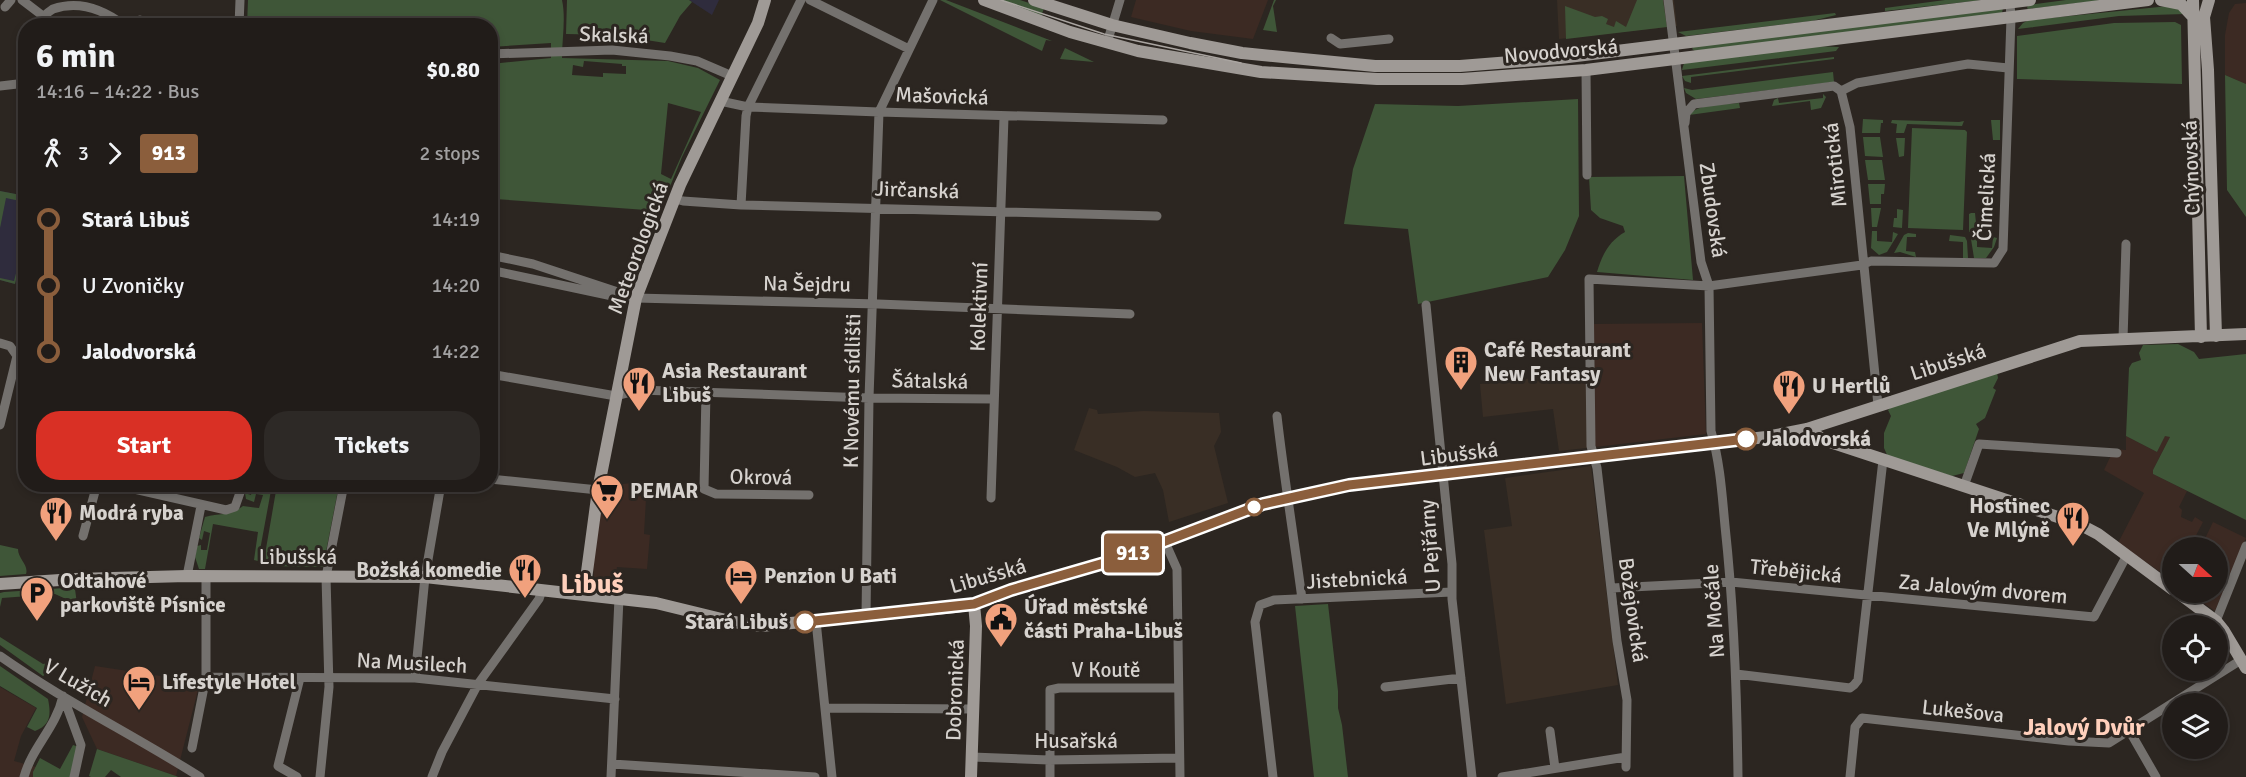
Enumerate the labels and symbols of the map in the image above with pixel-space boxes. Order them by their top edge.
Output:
street label: Skalská [579,21,649,49]
street label: Novodvorská [1503,33,1619,69]
street label: Mašovická [895,81,989,111]
street label: Chýnovská [2176,120,2206,216]
street label: Mirotická [1818,121,1852,209]
street label: Čimelická [1971,152,2001,242]
street label: Zbudovská [1693,161,1733,259]
street label: Jirčanská [874,176,960,204]
street label: Meteorologická [602,178,674,318]
street label: Kolektivní [964,261,994,352]
street label: Na Šejdru [763,270,851,298]
street label: K Novému sídlišti [838,313,866,469]
place label: Café Restaurant New Fantasy [1484,337,1631,387]
street label: Libušská [1907,338,1989,386]
building icon: Café Restaurant New Fantasy [1443,344,1479,391]
place label: Asia Restaurant Libuš [662,358,807,408]
restaurant icon: Asia Restaurant Libuš [621,365,657,412]
street label: Šátalská [891,367,969,395]
restaurant icon: U Hertlů [1771,368,1807,415]
place label: U Hertlů [1812,373,1890,399]
place label: Jalodvorská [1762,426,1871,452]
marker: Jalodvorská [1735,428,1757,450]
street label: Libušská [1419,436,1499,472]
street label: Okrová [729,463,793,491]
supermarket icon: PEMAR [589,473,625,520]
place label: PEMAR [630,478,698,504]
place label: Hostinec Ve Mlýně [1967,493,2050,543]
restaurant icon: Modrá ryba [38,495,74,542]
unlabelled marker [1245,498,1263,516]
street label: U Pejřárny [1414,498,1446,593]
place label: Modrá ryba [79,500,184,526]
restaurant icon: Hostinec Ve Mlýně [2055,500,2091,547]
line badge: 913 [1098,534,1168,572]
north arrow [2162,537,2228,603]
street label: Libušská [259,544,337,570]
restaurant icon: Božská komedie [507,552,543,599]
street label: Libušská [947,553,1029,599]
street label: Třebějická [1749,553,1843,589]
street label: Božejovická [1613,556,1653,664]
place label: Božská komedie [356,557,502,583]
hotel icon: Penzion U Bati [723,558,759,605]
place label: Penzion U Bati [764,563,897,589]
street label: Jistebnická [1306,563,1408,595]
street label: Na Močále [1698,563,1730,659]
place label: Odtahové parkoviště Písnice [60,568,226,618]
district label: Libuš [560,568,624,601]
street label: Za Jalovým dvorem [1897,569,2069,609]
parking icon: Odtahové parkoviště Písnice [19,575,55,622]
place label: Úřad městské části Praha-Libuš [1024,593,1183,644]
public building icon: Úřad městské části Praha-Libuš [983,601,1019,648]
place label: Stará Libuš [685,609,788,635]
marker: Stará Libuš [794,611,816,633]
street label: Dobronická [940,639,970,741]
street label: Na Musilech [356,647,468,679]
street label: V Lužích [39,653,117,713]
street label: V Koutě [1072,657,1140,683]
hotel icon: Lifestyle Hotel [121,664,157,711]
place label: Lifestyle Hotel [162,669,296,695]
street label: Lukešova [1921,694,2005,728]
district label: Jalový Dvůr [2023,712,2145,742]
street label: Husařská [1034,728,1118,754]

